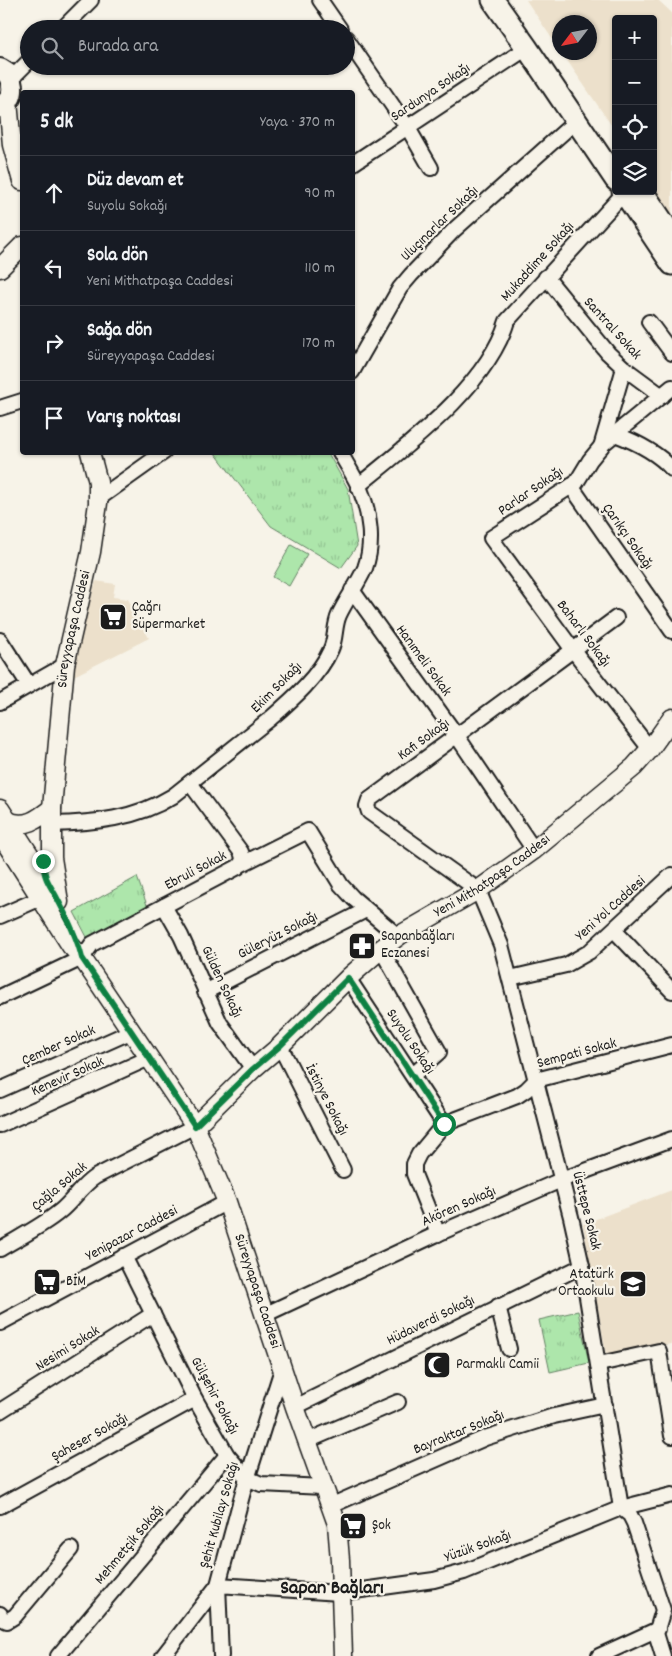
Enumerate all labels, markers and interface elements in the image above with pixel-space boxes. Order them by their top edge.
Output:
north arrow [552,15,597,60]
map controls [612,15,657,195]
button: + [612,15,657,60]
search box [20,20,355,75]
icon: search [38,34,66,62]
text: Burada ara [78,34,158,61]
street label: Sardunya Sokağı [387,58,475,128]
button: − [612,60,657,105]
button: locate [612,105,657,150]
text: 5 dk [40,108,73,138]
text: Yaya · 370 m [260,111,335,134]
button: layers [612,150,657,195]
text: Düz devam et [87,168,183,195]
icon: ahead [40,179,68,207]
street label: Uluçınarlar Sokağı [396,181,484,267]
text: 90 m [304,182,335,205]
text: Suyolu Sokağı [87,195,167,218]
street label: Mukaddime Sokağı [496,217,580,307]
text: Sola dön [87,243,148,270]
icon: left [40,254,68,282]
text: 110 m [305,257,335,280]
text: Yeni Mithatpaşa Caddesi [87,270,233,293]
street label: Santral Sokak [578,293,646,365]
text: Sağa dön [87,318,152,345]
icon: right [40,329,68,357]
text: 170 m [302,332,335,355]
text: Süreyyapaşa Caddesi [87,345,214,368]
icon: arrive [40,404,68,432]
text: Varış noktası [87,405,181,432]
street label: Parlar Sokağı [494,462,568,522]
street label: Çarıkçı Sokağı [596,499,658,575]
street label: Süreyyapaşa Caddesi [52,568,97,689]
street label: Baharlı Sokağı [550,596,616,672]
place label: Çağrı Süpermarket [132,597,206,636]
supermarket icon: Çağrı Süpermarket [98,602,128,632]
street label: Hanımeli Sokak [390,621,456,701]
street label: Ekim Sokağı [246,657,308,719]
street label: Kafi Sokağı [393,713,455,767]
street label: Yeni Mithatpaşa Caddesi [430,829,556,924]
street label: Ebruli Sokak [161,845,231,897]
route end [32,850,55,873]
street label: Yeni Yol Caddesi [571,871,651,947]
street label: Güleryüz Sokağı [234,906,322,966]
place label: Sapanbağları Eczanesi [381,926,455,965]
pharmacy icon: Sapanbağları Eczanesi [347,931,377,961]
street label: Gülden Sokağı [195,942,247,1022]
street label: Suyolu Sokağı [380,1005,440,1079]
street label: Çember Sokak [19,1020,99,1072]
street label: Sempati Sokak [535,1033,619,1075]
street label: Kenevir Sokak [28,1051,108,1103]
street label: İstinye Sokağı [299,1060,354,1140]
route start [433,1113,456,1136]
street label: Çağla Sokak [27,1157,93,1217]
street label: Üsttepe Sokak [566,1169,606,1253]
street label: Akören Sokağı [418,1181,500,1233]
street label: Yenipazar Caddesi [82,1200,182,1268]
street label: Süreyyapaşa Caddesi [227,1231,286,1352]
place label: Atatürk Ortaokulu [558,1264,614,1303]
supermarket icon: BİM [32,1267,62,1297]
school or university icon: Atatürk Ortaokulu [618,1269,648,1299]
place label: BİM [66,1271,86,1293]
street label: Hüdaverdi Sokağı [383,1290,479,1352]
street label: Nesimi Sokak [32,1321,104,1377]
mosque icon: Parmaklı Camii [422,1350,452,1380]
street label: Gülşehir Sokağı [184,1353,244,1439]
place label: Parmaklı Camii [456,1354,539,1376]
street label: Bayraktar Sokağı [410,1405,508,1461]
street label: Şaheser Sokağı [48,1408,132,1468]
street label: Şehit Kubilay Sokağı [194,1459,246,1571]
street label: Mehmetçik Sokağı [90,1500,170,1590]
supermarket icon: Şok [338,1511,368,1541]
place label: Şok [372,1515,391,1537]
street label: Yüzük Sokağı [442,1525,515,1569]
district label: Sapan Bağları [280,1575,384,1603]

